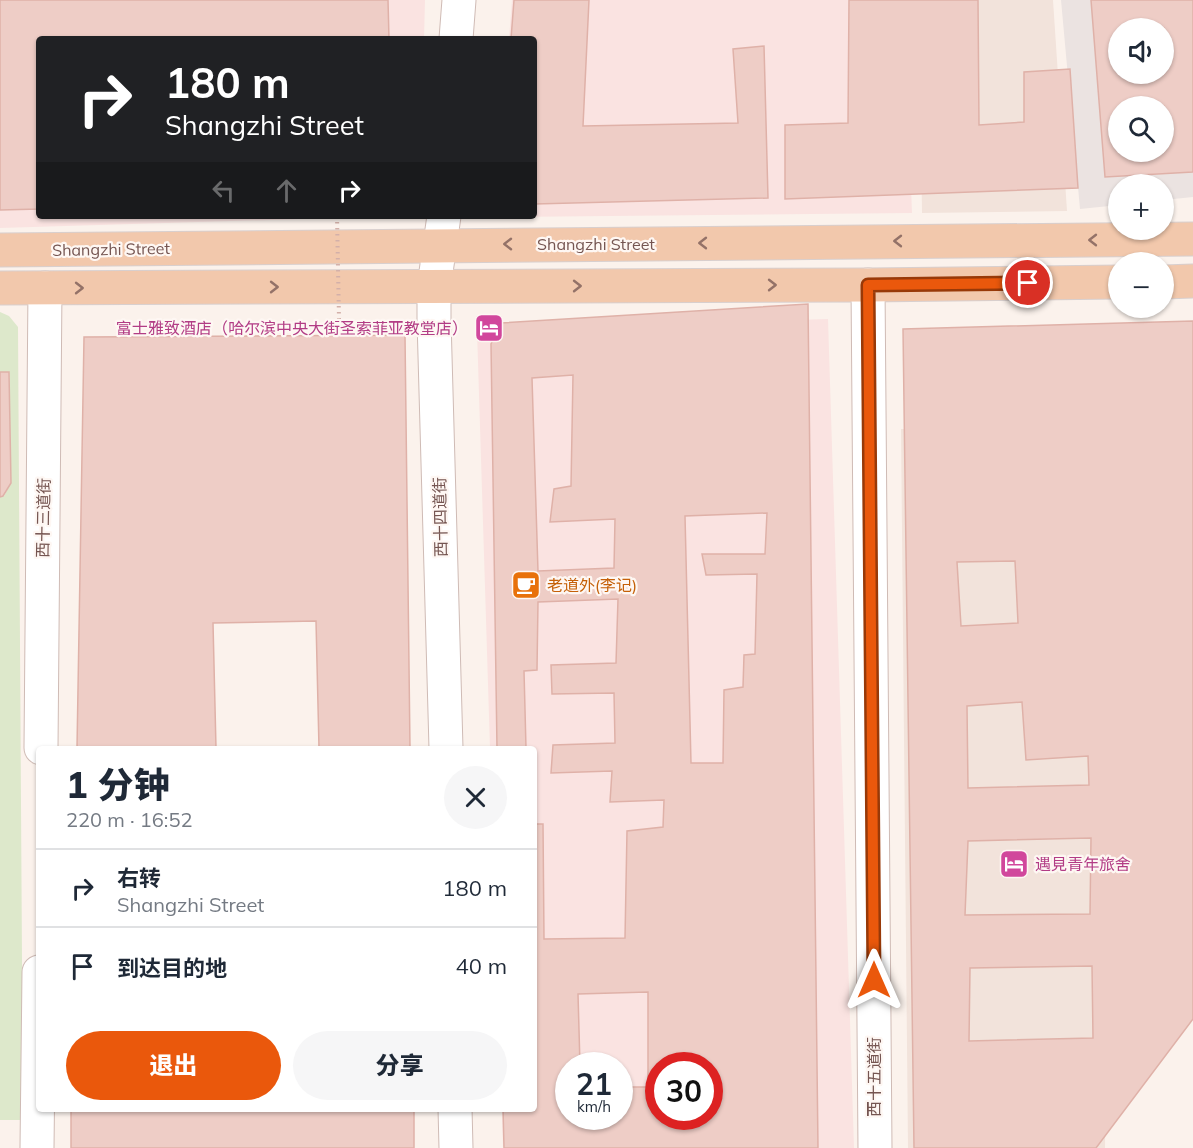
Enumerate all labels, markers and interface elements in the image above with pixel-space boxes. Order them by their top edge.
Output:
map controls [1108,18,1174,318]
button: sound [1108,18,1174,84]
text: 180 m [165,56,290,109]
icon: right [66,60,144,138]
button: search [1108,96,1174,162]
text: Shangzhi Street [165,108,364,142]
icon: left [207,174,240,207]
icon: ahead [270,174,303,207]
icon: right [333,174,366,207]
button: + [1108,174,1174,240]
street label: Shangzhi Street [537,234,655,254]
one-way arrow [1088,234,1097,246]
one-way arrow [893,235,902,248]
one-way arrow [698,237,707,249]
street label: Shangzhi Street [52,238,170,260]
one-way arrow [503,238,512,250]
button: − [1108,252,1174,318]
pin [1002,257,1053,308]
icon: arrive [1011,266,1044,299]
one-way arrow [767,279,776,291]
one-way arrow [572,280,581,292]
one-way arrow [270,281,279,293]
one-way arrow [75,282,84,294]
hotel icon: 富士雅致酒店（哈尔滨中央大街圣索菲亚教堂店） [473,312,505,344]
place label: 富士雅致酒店（哈尔滨中央大街圣索菲亚教堂店） [116,318,468,338]
street label: 西十四道街 [429,477,451,557]
street label: 西十三道街 [32,478,54,558]
cafe icon: 老道外(李记) [510,569,542,601]
place label: 老道外(李记) [547,575,637,595]
text: 1 分钟 [66,762,170,807]
button: close [444,766,507,829]
text: 220 m · 16:52 [66,807,192,832]
hotel icon: 遇見青年旅舍 [998,848,1030,880]
place label: 遇見青年旅舍 [1035,854,1131,874]
text: 右转 [117,864,161,892]
icon: right [66,872,99,905]
text: 180 m [442,874,507,902]
text: Shangzhi Street [117,892,264,917]
position arrow [842,948,906,1012]
icon: arrive [66,950,99,983]
text: 40 m [456,952,507,980]
text: 到达目的地 [117,954,227,982]
button: 退出 [66,1031,281,1100]
button: 分享 [293,1031,507,1100]
street label: 西十五道街 [864,1037,884,1117]
speed limit sign: 30 [645,1052,723,1130]
text: 21 [576,1065,612,1103]
text: km/h [577,1097,611,1116]

